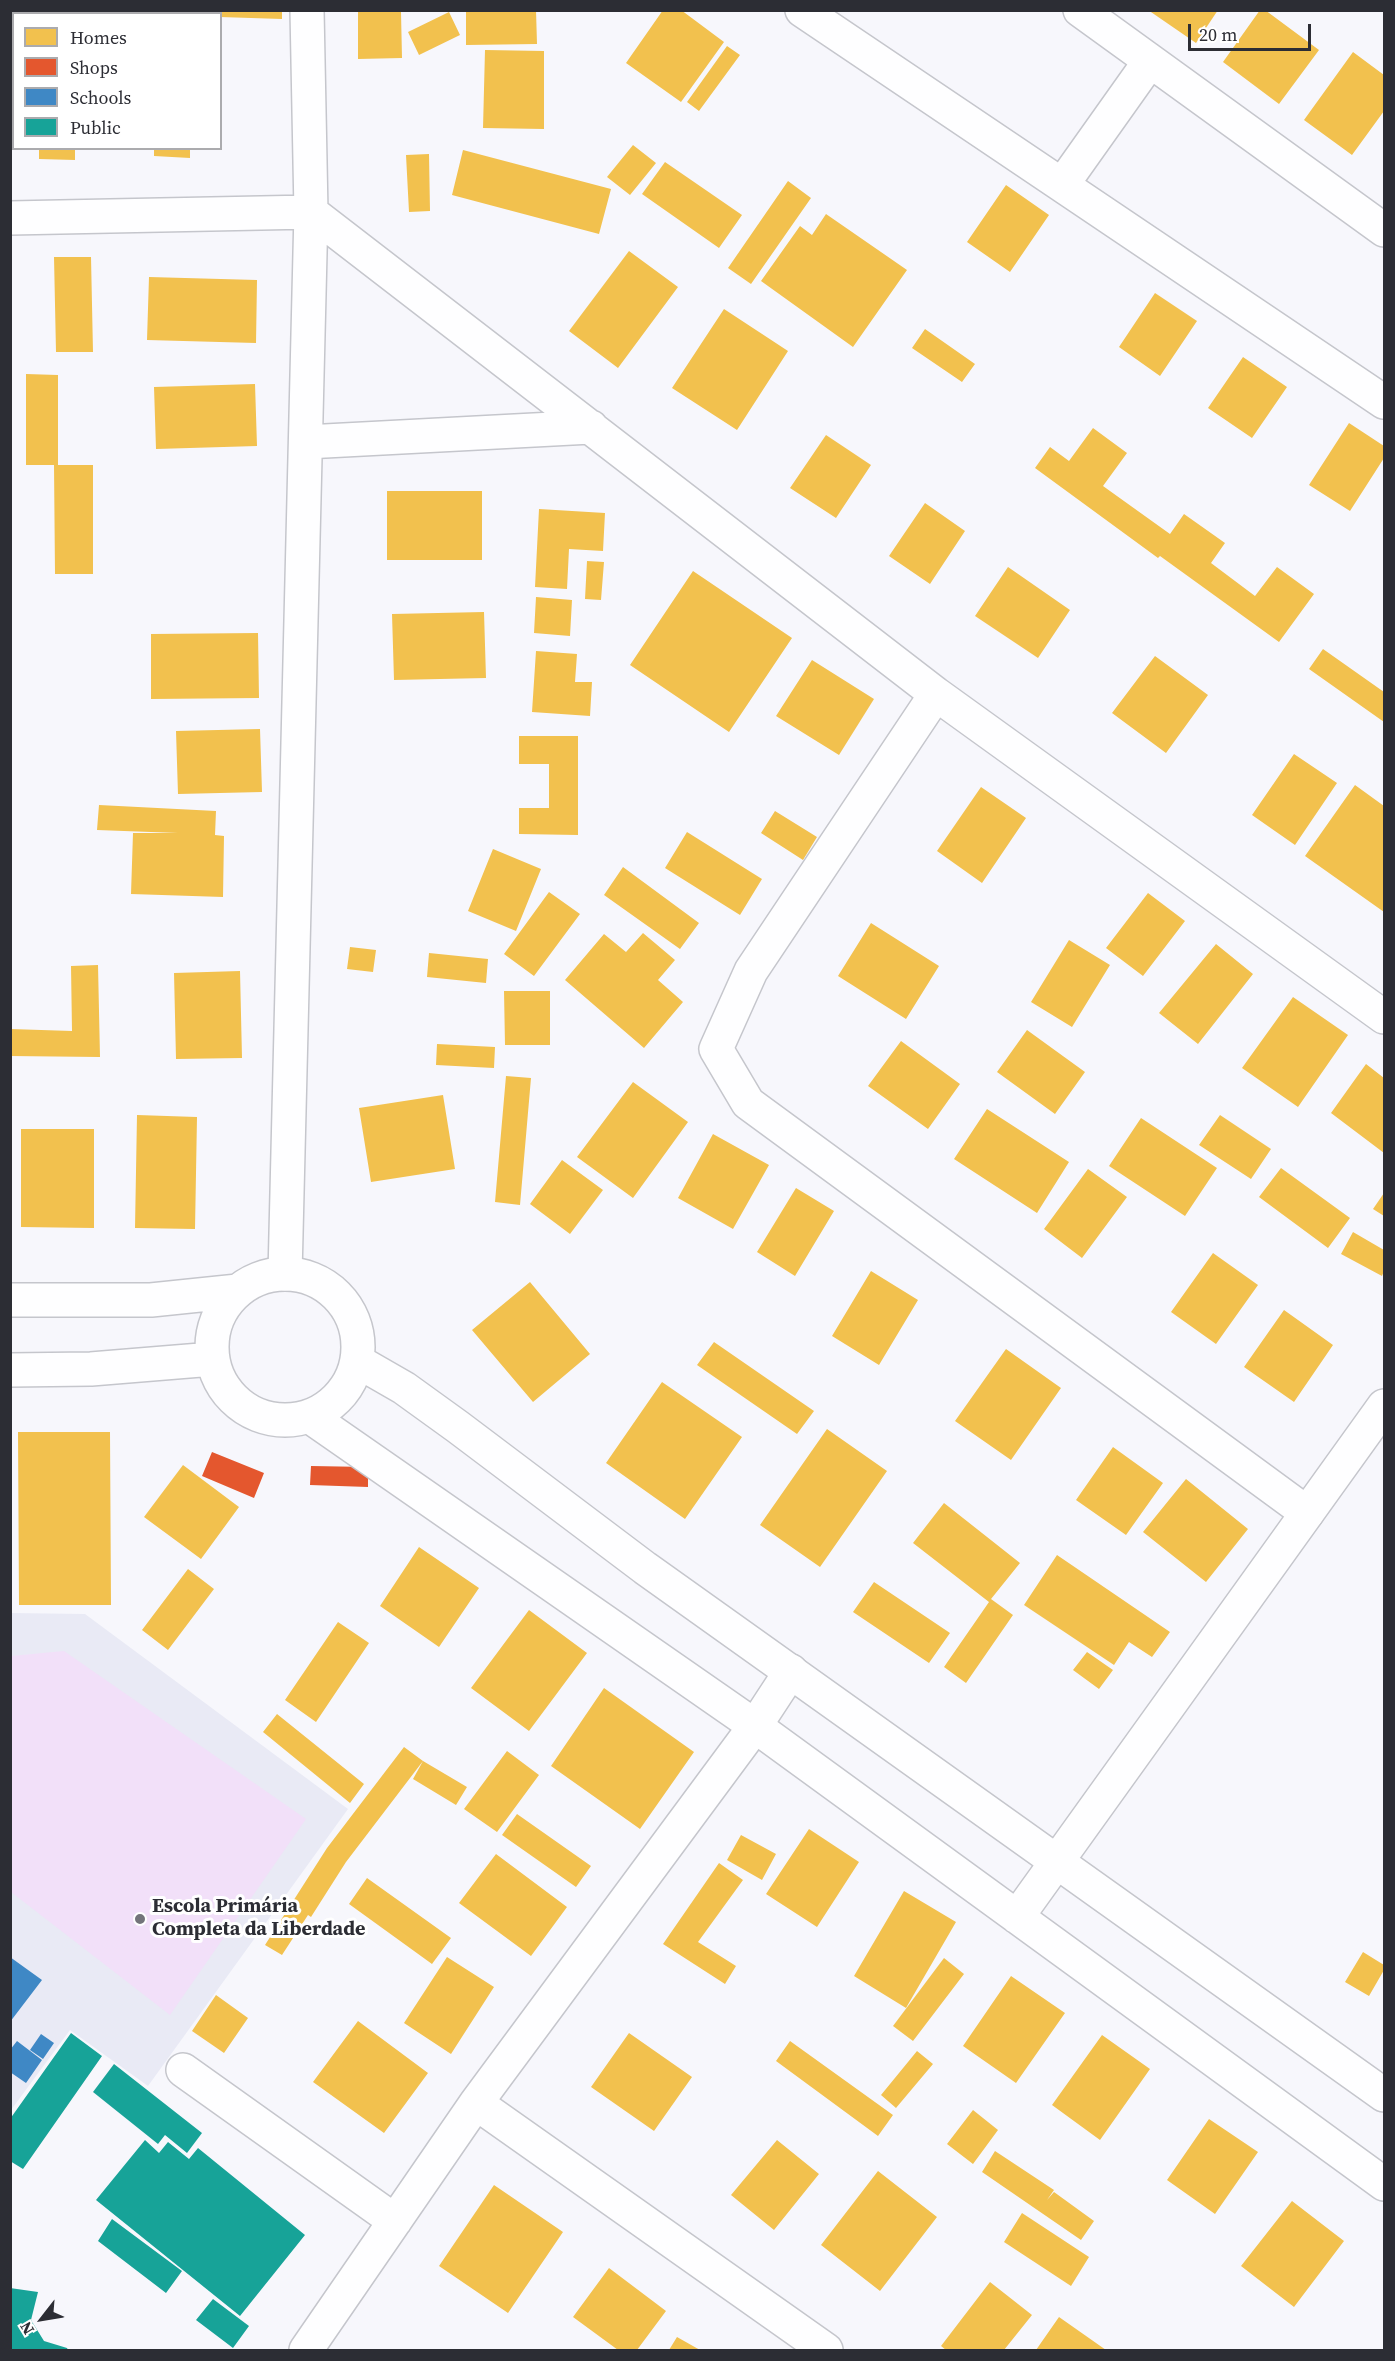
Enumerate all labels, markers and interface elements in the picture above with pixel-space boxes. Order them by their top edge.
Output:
legend [12,12,222,150]
scale bar [1191,12,1314,50]
text: 20 m [1199,22,1237,47]
text: Homes [70,25,127,50]
text: Shops [70,55,118,80]
text: Schools [70,85,131,110]
text: Public [70,115,121,140]
place label: Escola Primária Completa da Liberdade [152,1895,366,1942]
marker: Escola Primária Completa da Liberdade [133,1912,147,1926]
north arrow [12,2289,72,2349]
text: N [14,2318,39,2339]

